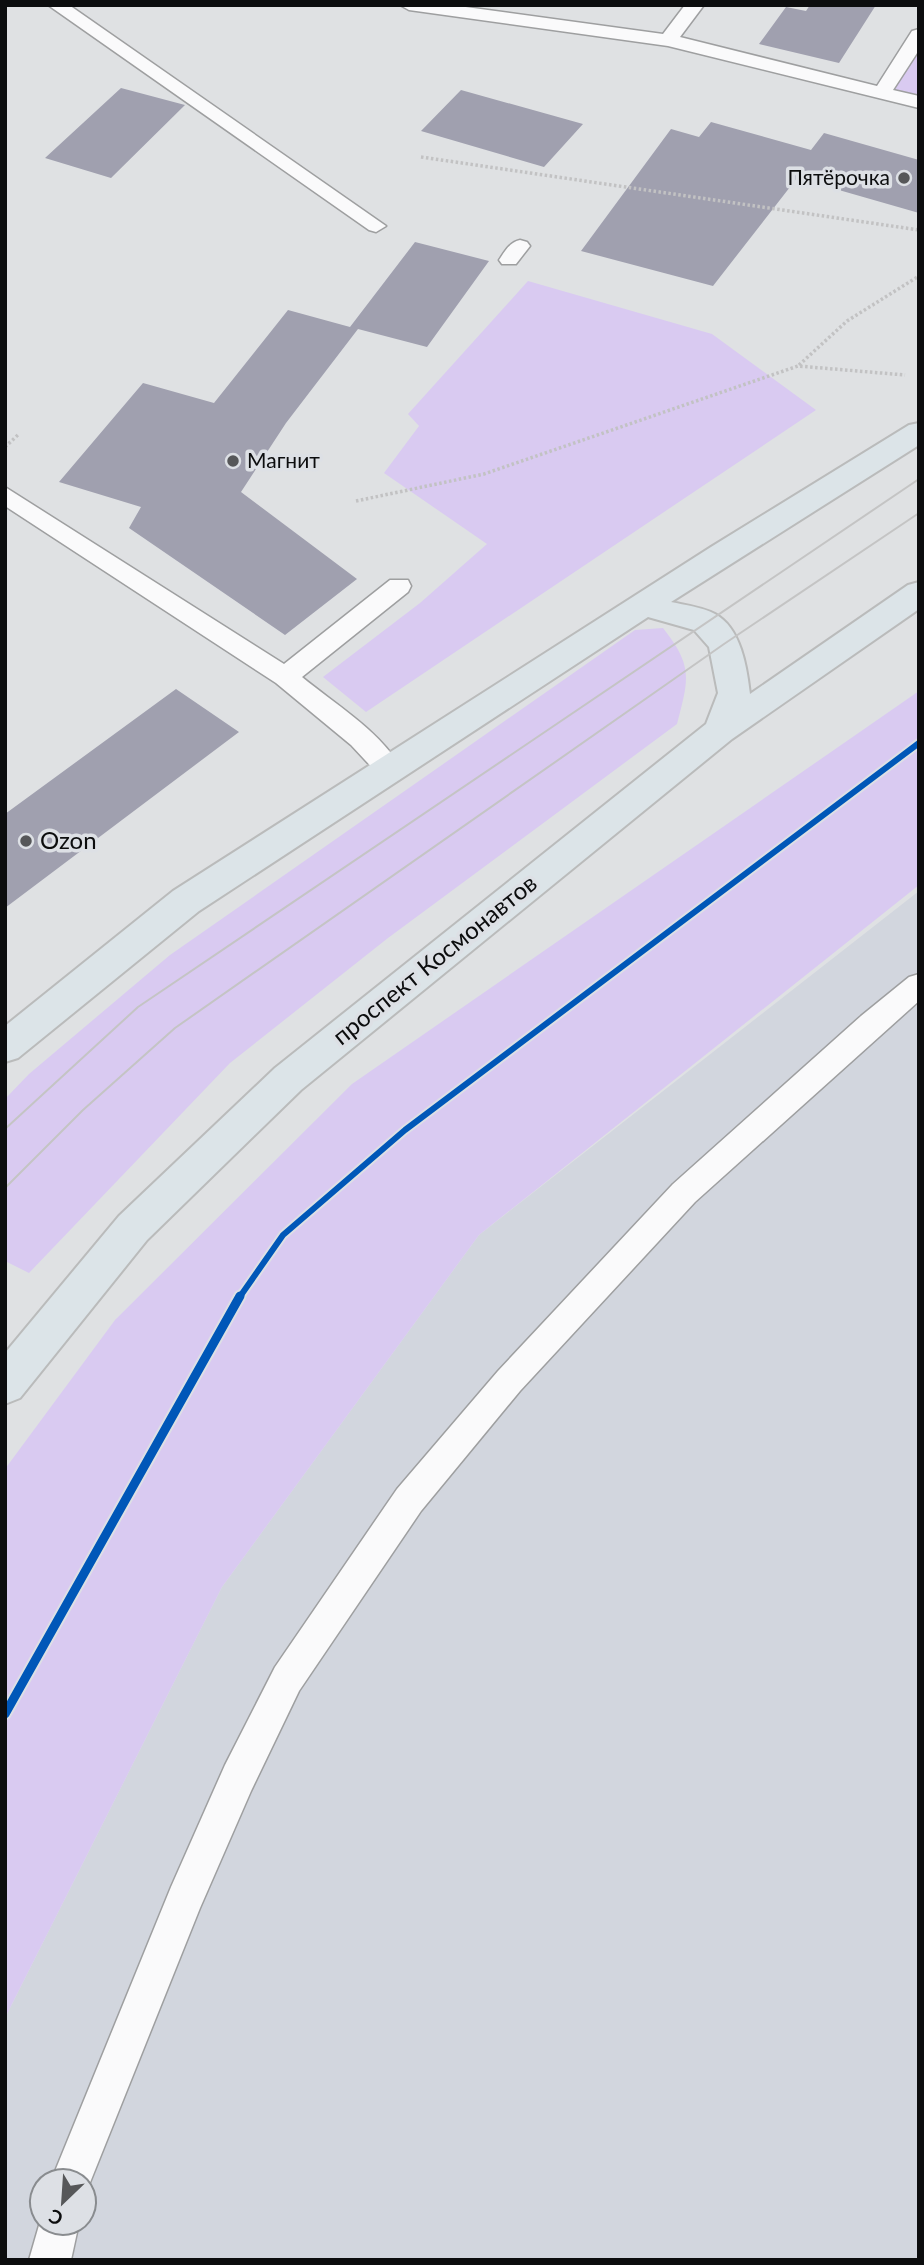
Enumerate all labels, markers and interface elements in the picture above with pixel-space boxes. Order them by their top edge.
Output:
place label: Пятёрочка [787,164,890,189]
marker: Пятёрочка [896,170,912,186]
place label: Магнит [247,447,320,472]
marker: Магнит [225,453,241,469]
place label: Ozon [40,825,97,854]
marker: Ozon [18,833,34,849]
street label: проспект Космонавтов [326,868,542,1050]
north arrow [28,2167,98,2237]
text: С [45,2205,66,2231]

